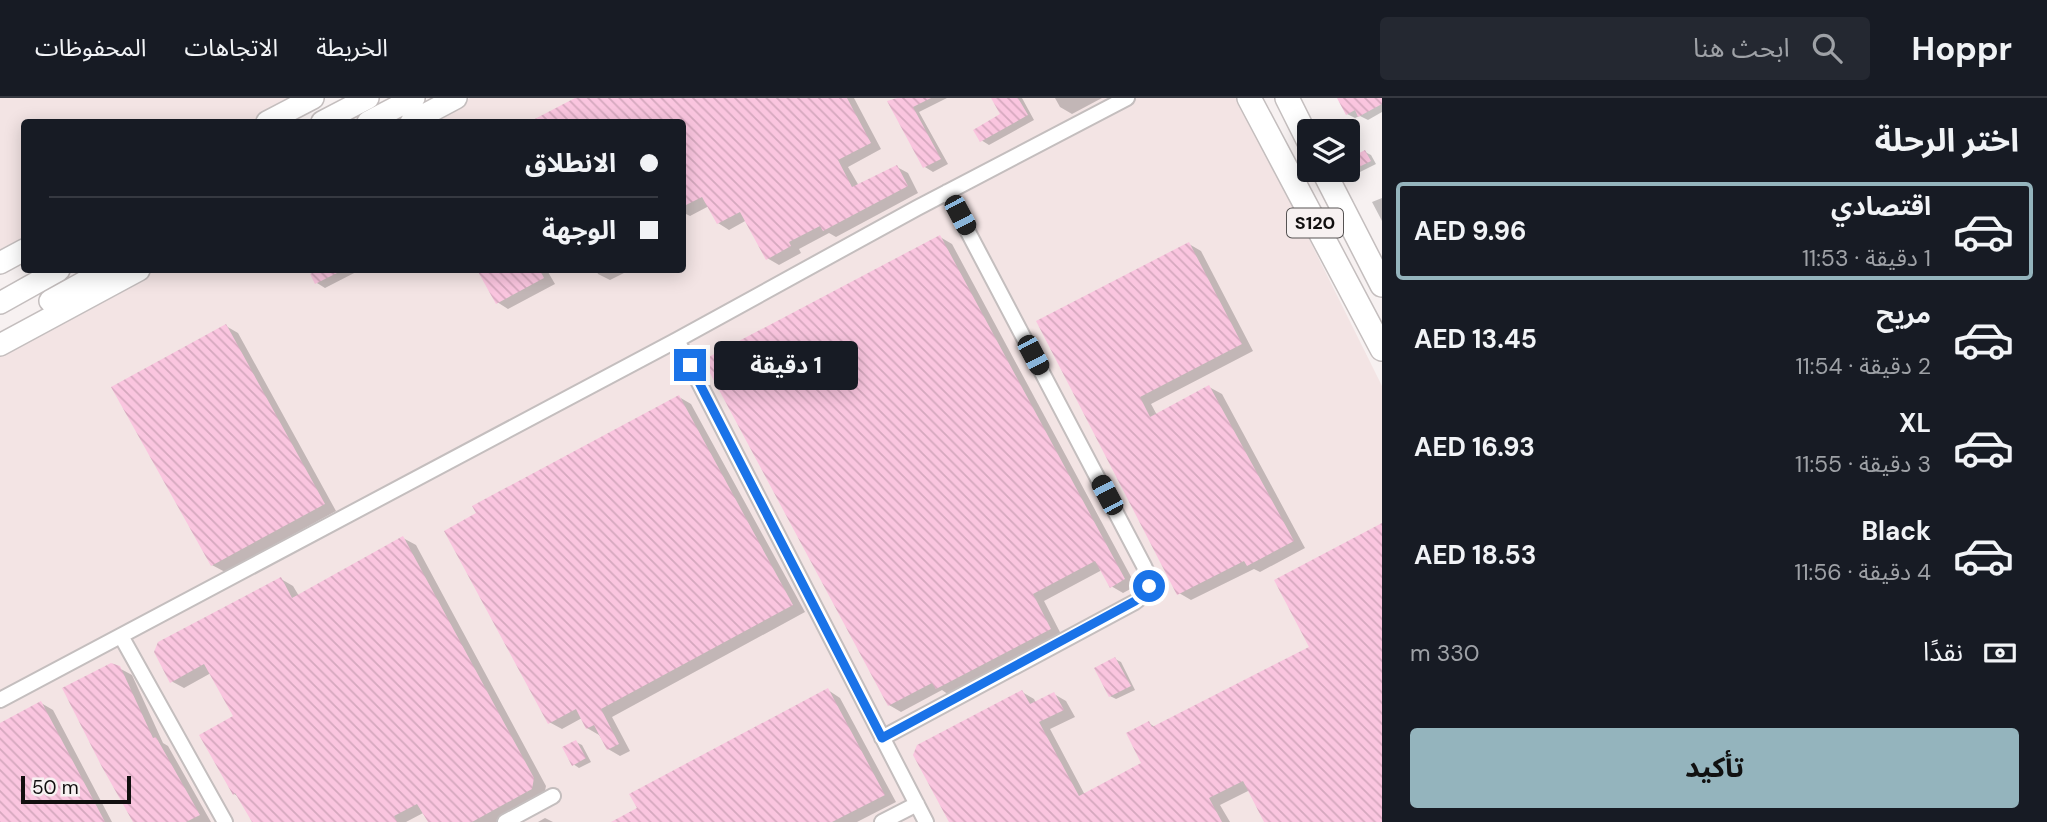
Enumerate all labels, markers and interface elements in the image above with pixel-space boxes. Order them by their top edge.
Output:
search box [1380,17,1870,80]
text: Hoppr [1912,27,2012,70]
icon: search [1808,29,1846,67]
text: ابحث هنا [1693,31,1790,65]
text: المحفوظات [35,32,146,63]
text: الاتجاهات [184,32,278,63]
text: الخريطة [316,32,388,63]
map controls [1297,119,1360,182]
button: layers [1297,119,1360,182]
text: اختر الرحلة [1875,119,2019,161]
text: الانطلاق [525,146,616,180]
text: اقتصادي [1831,189,1931,223]
car [941,192,980,238]
icon: car [1952,200,2015,263]
road number: S120 [1287,208,1343,238]
text: الوجهة [542,213,616,247]
text: AED 9.96 [1414,214,1527,248]
text: 1 دقيقة · 11:53 [1802,243,1931,273]
text: مريح [1876,297,1931,331]
icon: car [1952,308,2015,371]
text: AED 13.45 [1414,322,1537,356]
car [1014,332,1053,378]
callout: 1 دقيقة [714,341,858,390]
route end [674,349,706,381]
text: 1 دقيقة [750,350,822,380]
text: 2 دقيقة · 11:54 [1795,351,1931,381]
text: XL [1899,406,1931,440]
icon: car [1952,416,2015,479]
text: AED 16.93 [1414,430,1535,464]
text: 3 دقيقة · 11:55 [1795,449,1931,479]
car [1088,472,1127,518]
text: Black [1861,514,1931,548]
icon: car [1952,524,2015,587]
text: AED 18.53 [1414,538,1536,572]
text: 4 دقيقة · 11:56 [1794,557,1931,587]
route start [1133,570,1165,602]
icon: cash [1981,634,2019,672]
text: نقدًا [1923,635,1963,669]
text: 330 m [1410,638,1480,668]
button: تأكيد [1410,728,2019,808]
scale bar [21,773,131,805]
text: 50 m [32,775,79,800]

